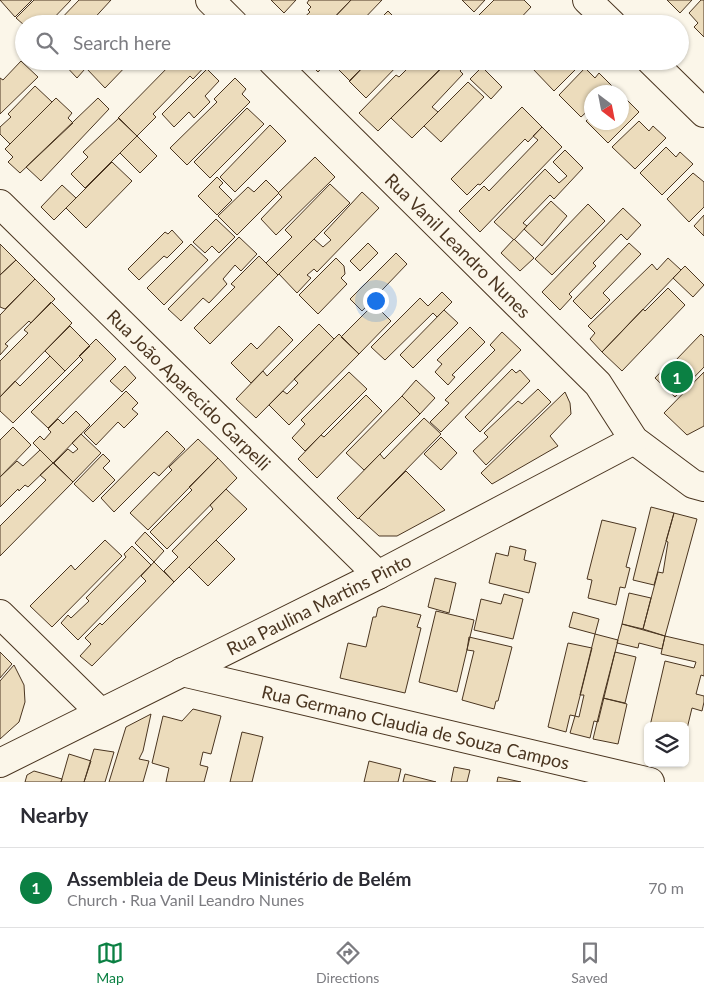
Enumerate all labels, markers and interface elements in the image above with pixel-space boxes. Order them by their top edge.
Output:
search box [15,15,689,70]
icon: search [33,29,61,57]
text: Search here [73,31,171,54]
north arrow [584,85,629,130]
street label: Rua Vanil Leandro Nunes [381,169,536,322]
your location [363,288,389,314]
street label: Rua João Aparecido Garpelli [103,305,276,475]
pin: 1 [661,358,693,396]
street label: Rua Paulina Martins Pinto [223,549,415,660]
street label: Rua Germano Claudia de Souza Campos [260,680,572,774]
map controls [644,722,689,767]
button: layers [644,722,689,767]
text: Nearby [20,802,88,827]
text: Assembleia de Deus Ministério de Belém [67,867,411,890]
text: 1 [31,878,41,897]
text: 70 m [648,878,684,897]
text: Church · Rua Vanil Leandro Nunes [67,890,304,909]
tab: Map [96,939,124,986]
tab: Directions [316,939,379,986]
tab: Saved [571,939,608,986]

